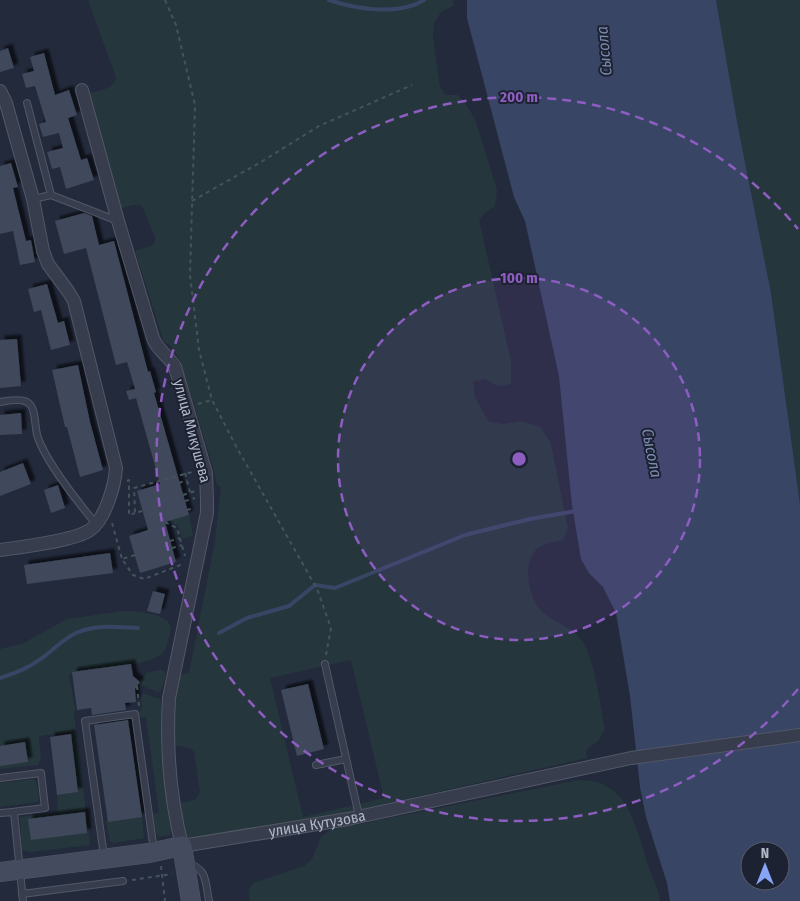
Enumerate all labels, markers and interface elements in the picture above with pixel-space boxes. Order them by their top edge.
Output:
water label: Сысола [592,25,616,77]
text: 200 m [499,88,538,106]
text: 100 m [500,269,538,287]
street label: улица Микушева [170,377,214,485]
water label: Сысола [638,427,666,479]
centre of rings [510,450,528,468]
street label: улица Кутузова [268,806,367,841]
north arrow [740,841,790,891]
text: N [761,845,769,862]

